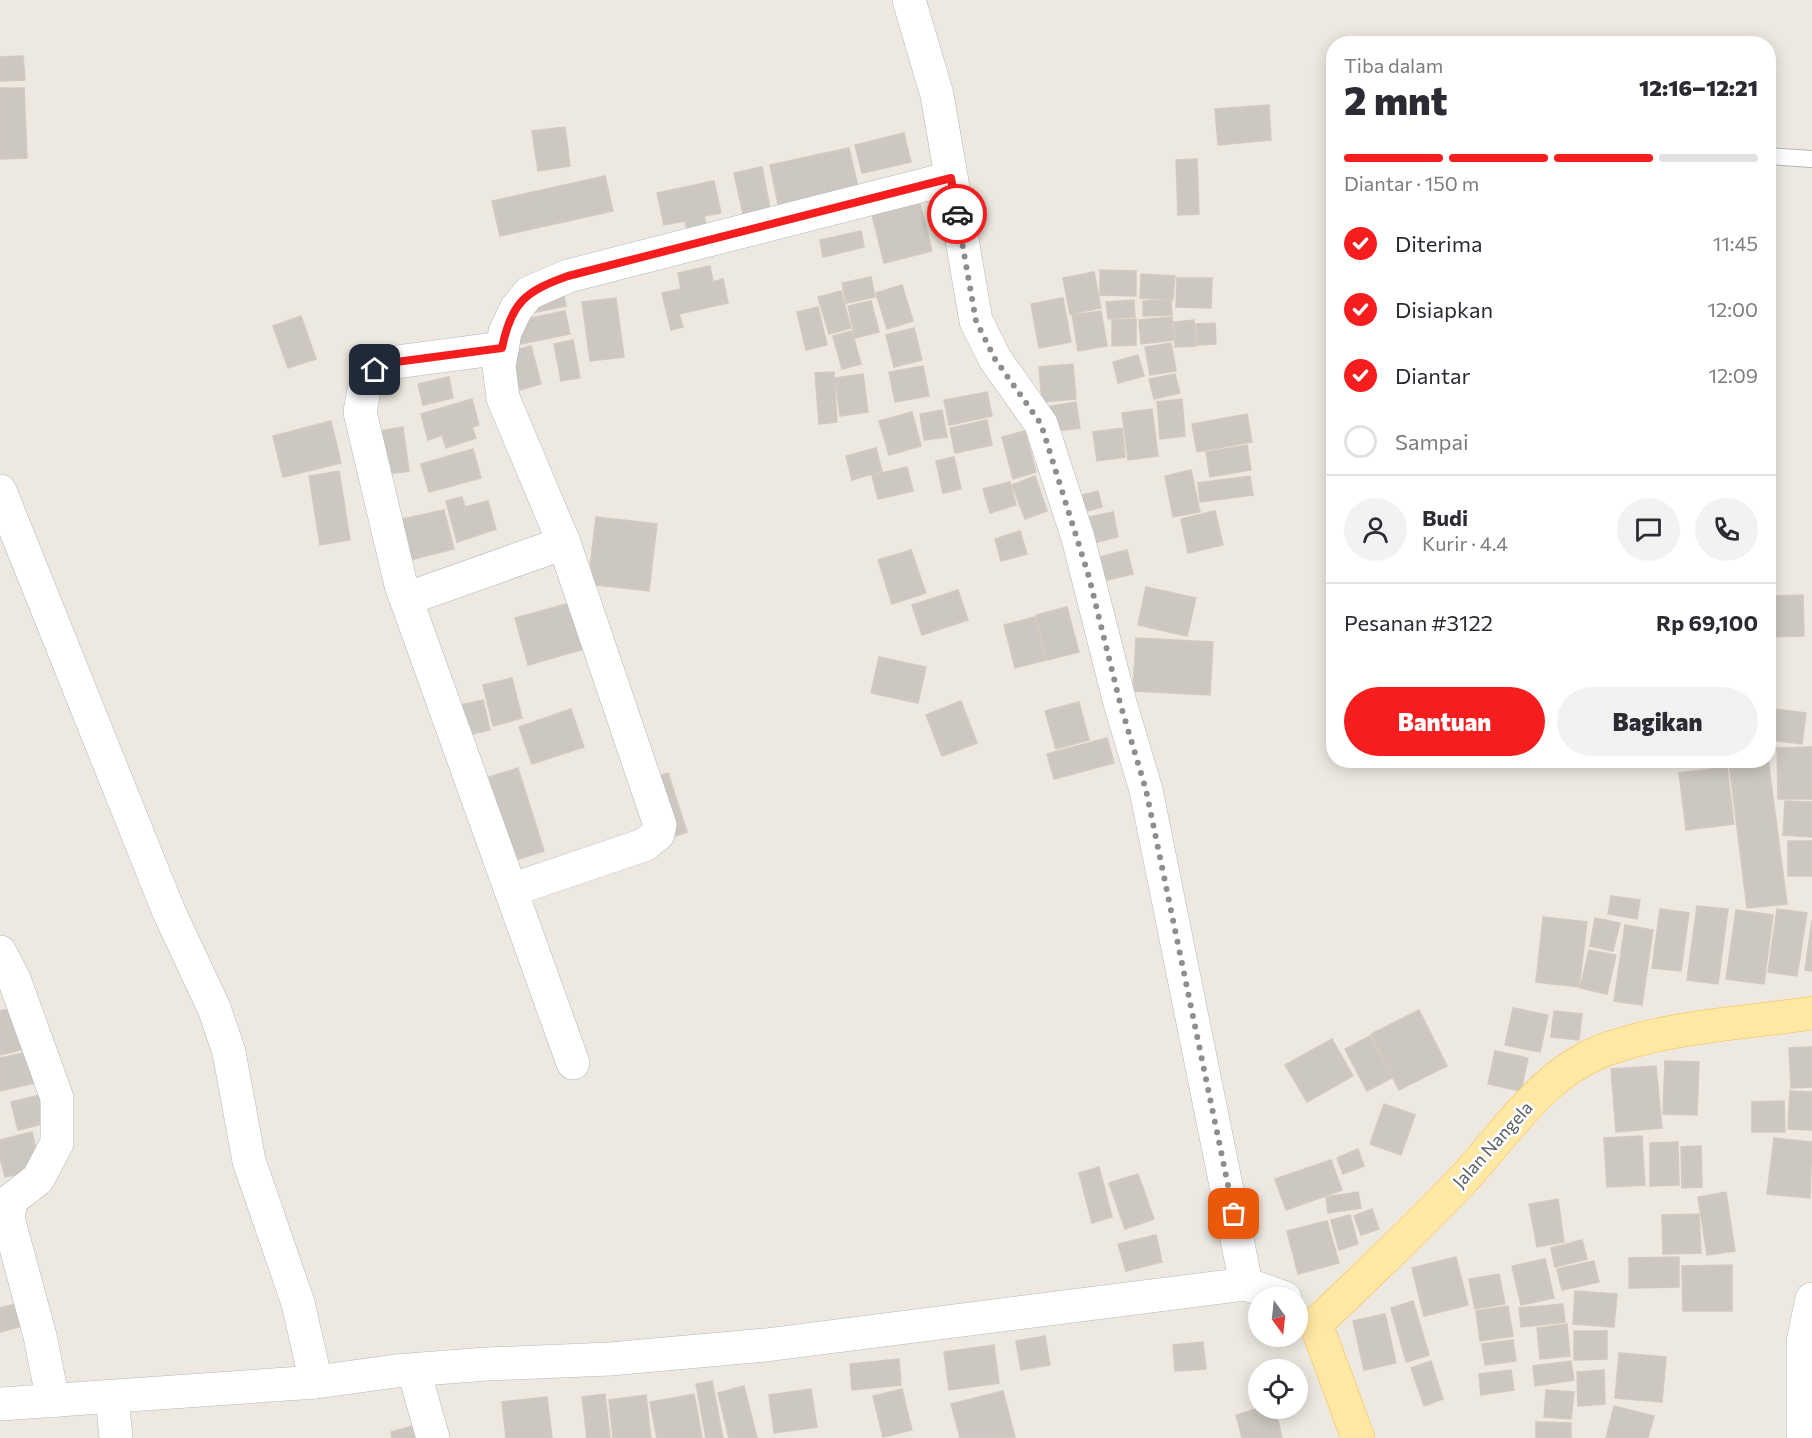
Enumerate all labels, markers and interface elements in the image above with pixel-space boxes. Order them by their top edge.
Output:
text: Tiba dalam [1344,53,1443,77]
text: 12:16–12:21 [1639,74,1758,101]
text: 2 mnt [1344,75,1447,123]
text: Diantar · 150 m [1344,171,1479,195]
courier [927,184,987,244]
icon: car [941,198,974,231]
icon: check [1344,227,1377,260]
text: Diterima [1395,230,1482,257]
text: 11:45 [1713,231,1758,255]
icon: check [1344,293,1377,326]
text: Disiapkan [1395,296,1493,323]
text: 12:00 [1708,297,1758,321]
pin [349,344,400,395]
icon: home [358,353,391,386]
icon: check [1344,359,1377,392]
text: Diantar [1395,362,1470,389]
text: 12:09 [1708,363,1758,387]
text: Sampai [1395,428,1469,455]
button: person [1344,498,1407,561]
button: chat [1617,498,1680,561]
button: phone [1695,498,1758,561]
text: Budi [1422,504,1468,531]
text: Kurir · 4.4 [1422,531,1508,555]
text: Pesanan #3122 [1344,609,1493,636]
text: Rp 69,100 [1656,609,1758,636]
button: Bantuan [1344,687,1545,756]
button: Bagikan [1557,687,1758,756]
street label: Jalan Nangela [1448,1097,1537,1192]
pin [1208,1188,1259,1239]
icon: bag [1217,1197,1250,1230]
north arrow [1248,1287,1308,1347]
map controls [1248,1287,1308,1419]
button: locate [1248,1359,1308,1419]

